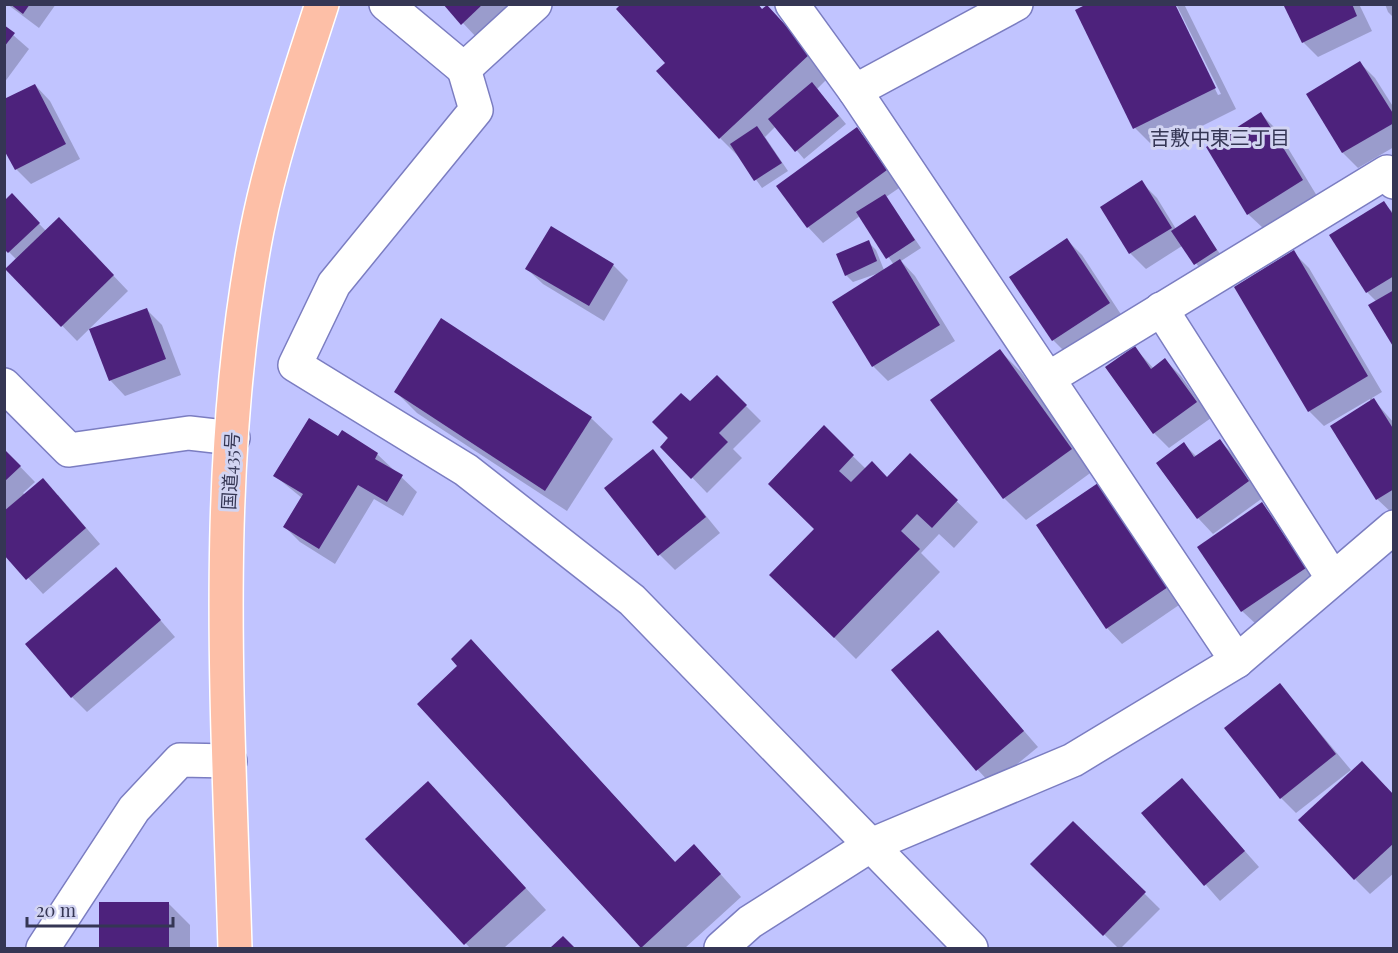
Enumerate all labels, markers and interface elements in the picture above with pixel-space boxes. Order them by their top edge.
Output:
district label: 吉敷中東三丁目 [1150,123,1290,150]
street label: 国道435号 [216,431,244,511]
scale bar [27,890,172,928]
text: 20 m [36,898,76,922]

